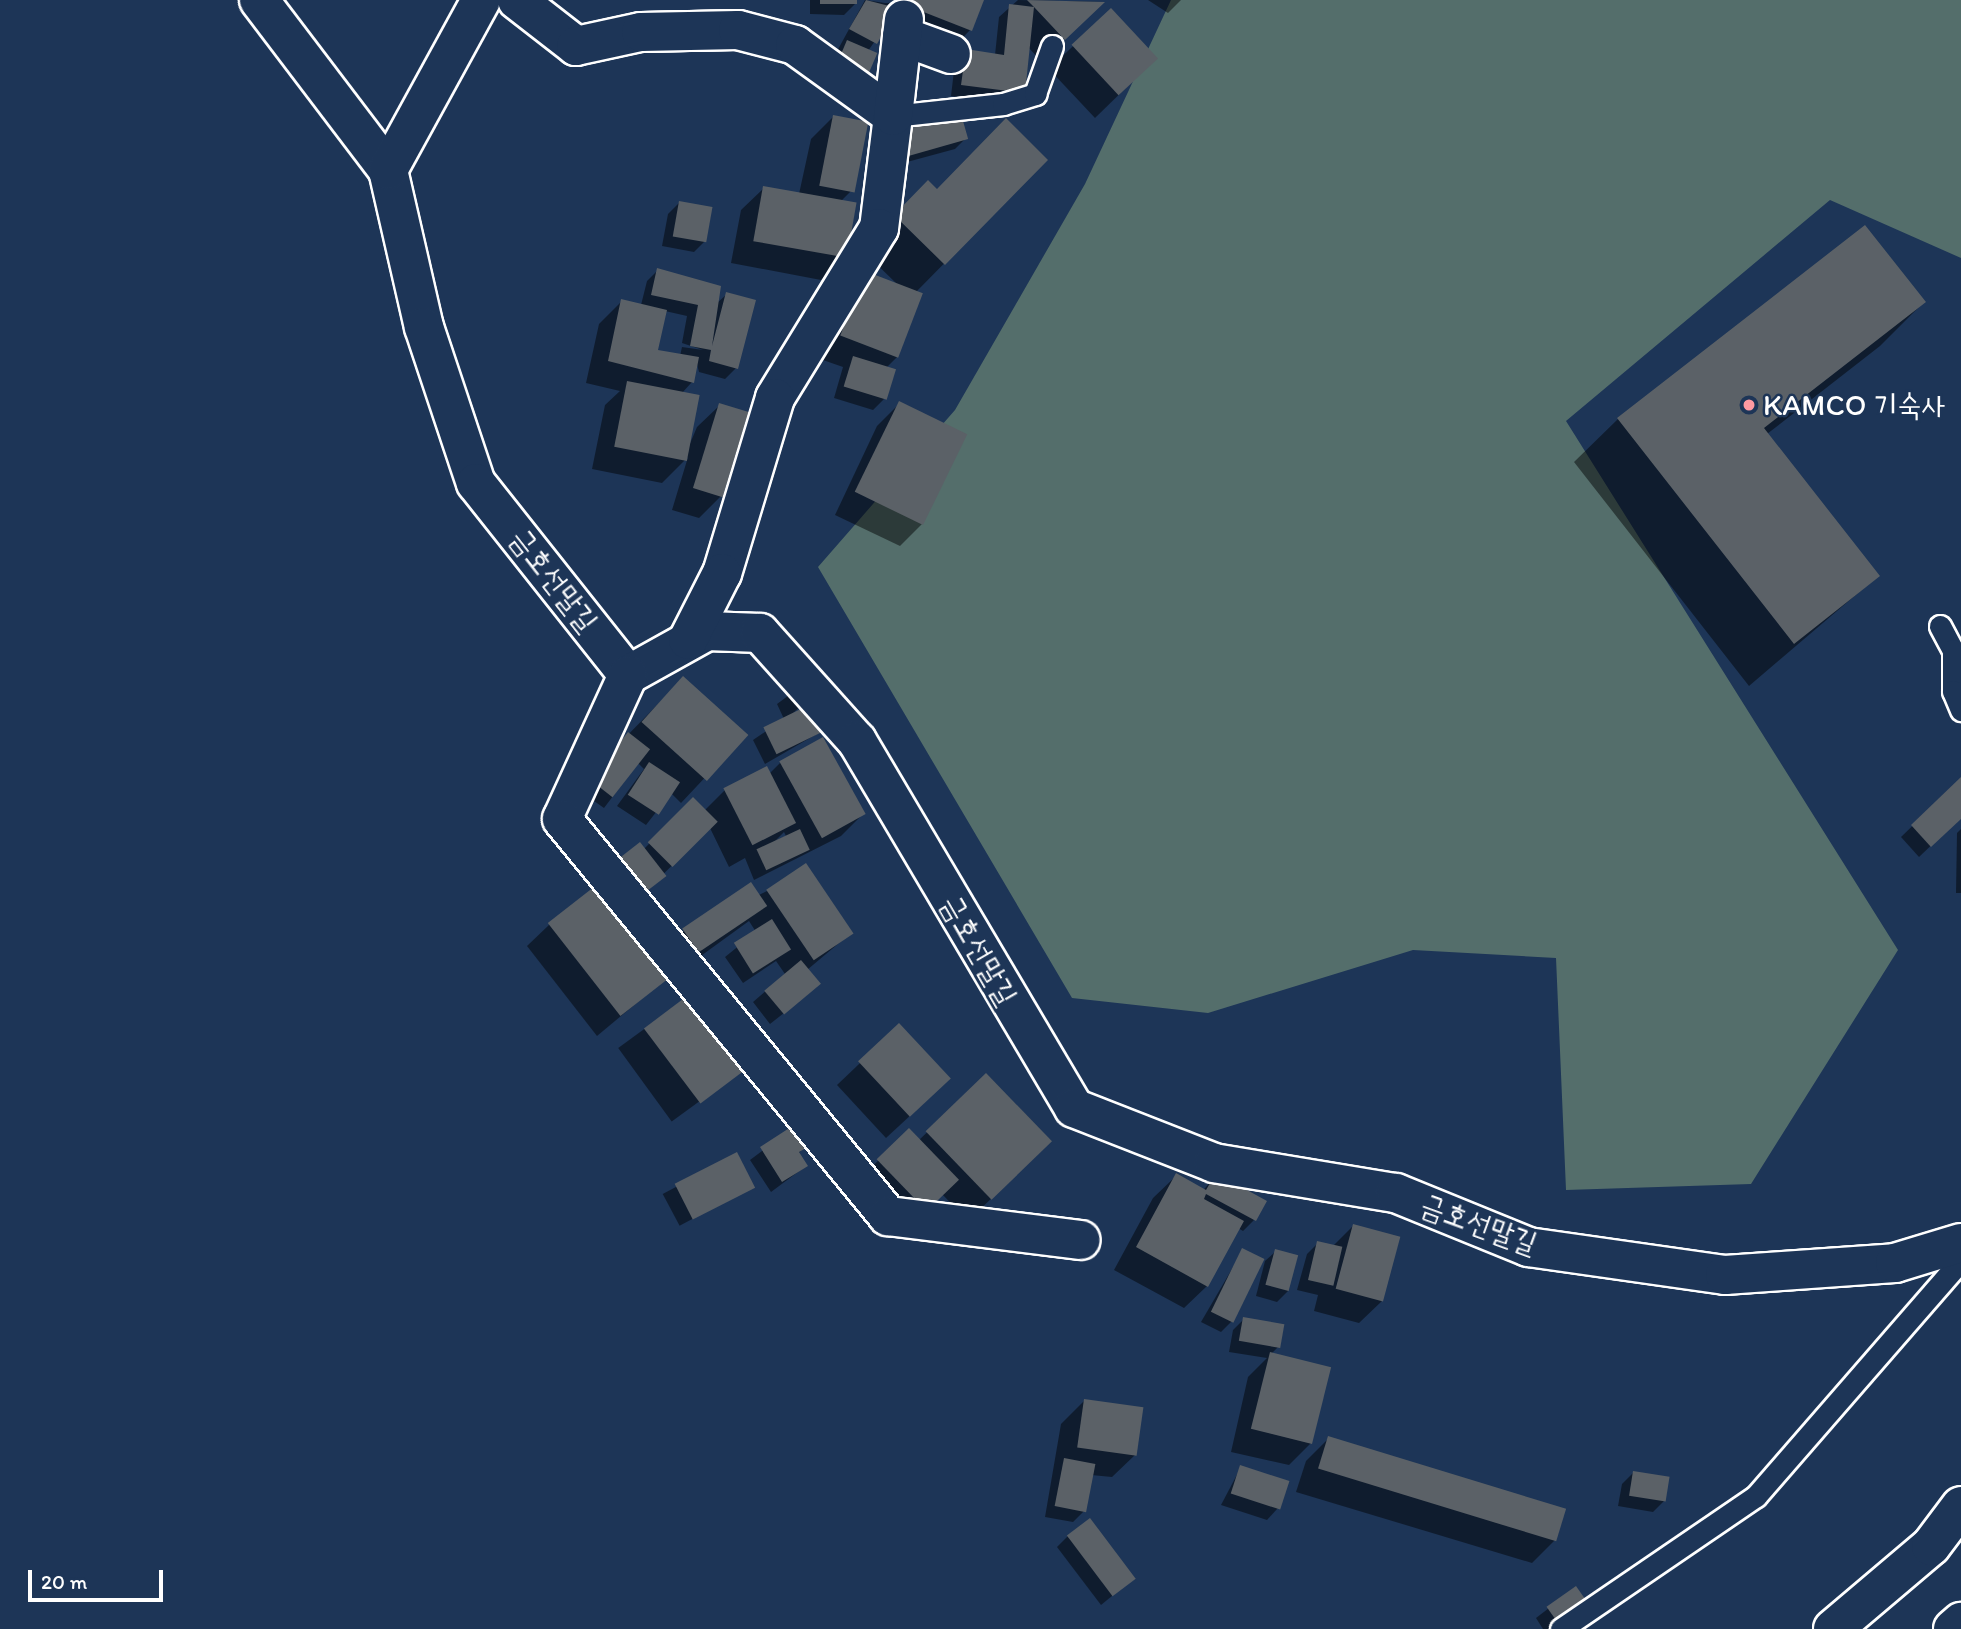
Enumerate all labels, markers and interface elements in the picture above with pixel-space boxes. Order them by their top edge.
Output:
place label: KAMCO 기숙사 [1763,387,1946,423]
marker: KAMCO 기숙사 [1741,397,1757,413]
street label: 금호선말길 [503,521,605,639]
street label: 금호선말길 [933,889,1025,1011]
street label: 금호선말길 [1416,1186,1542,1262]
scale bar [32,1556,166,1600]
text: 20 m [41,1569,87,1594]

